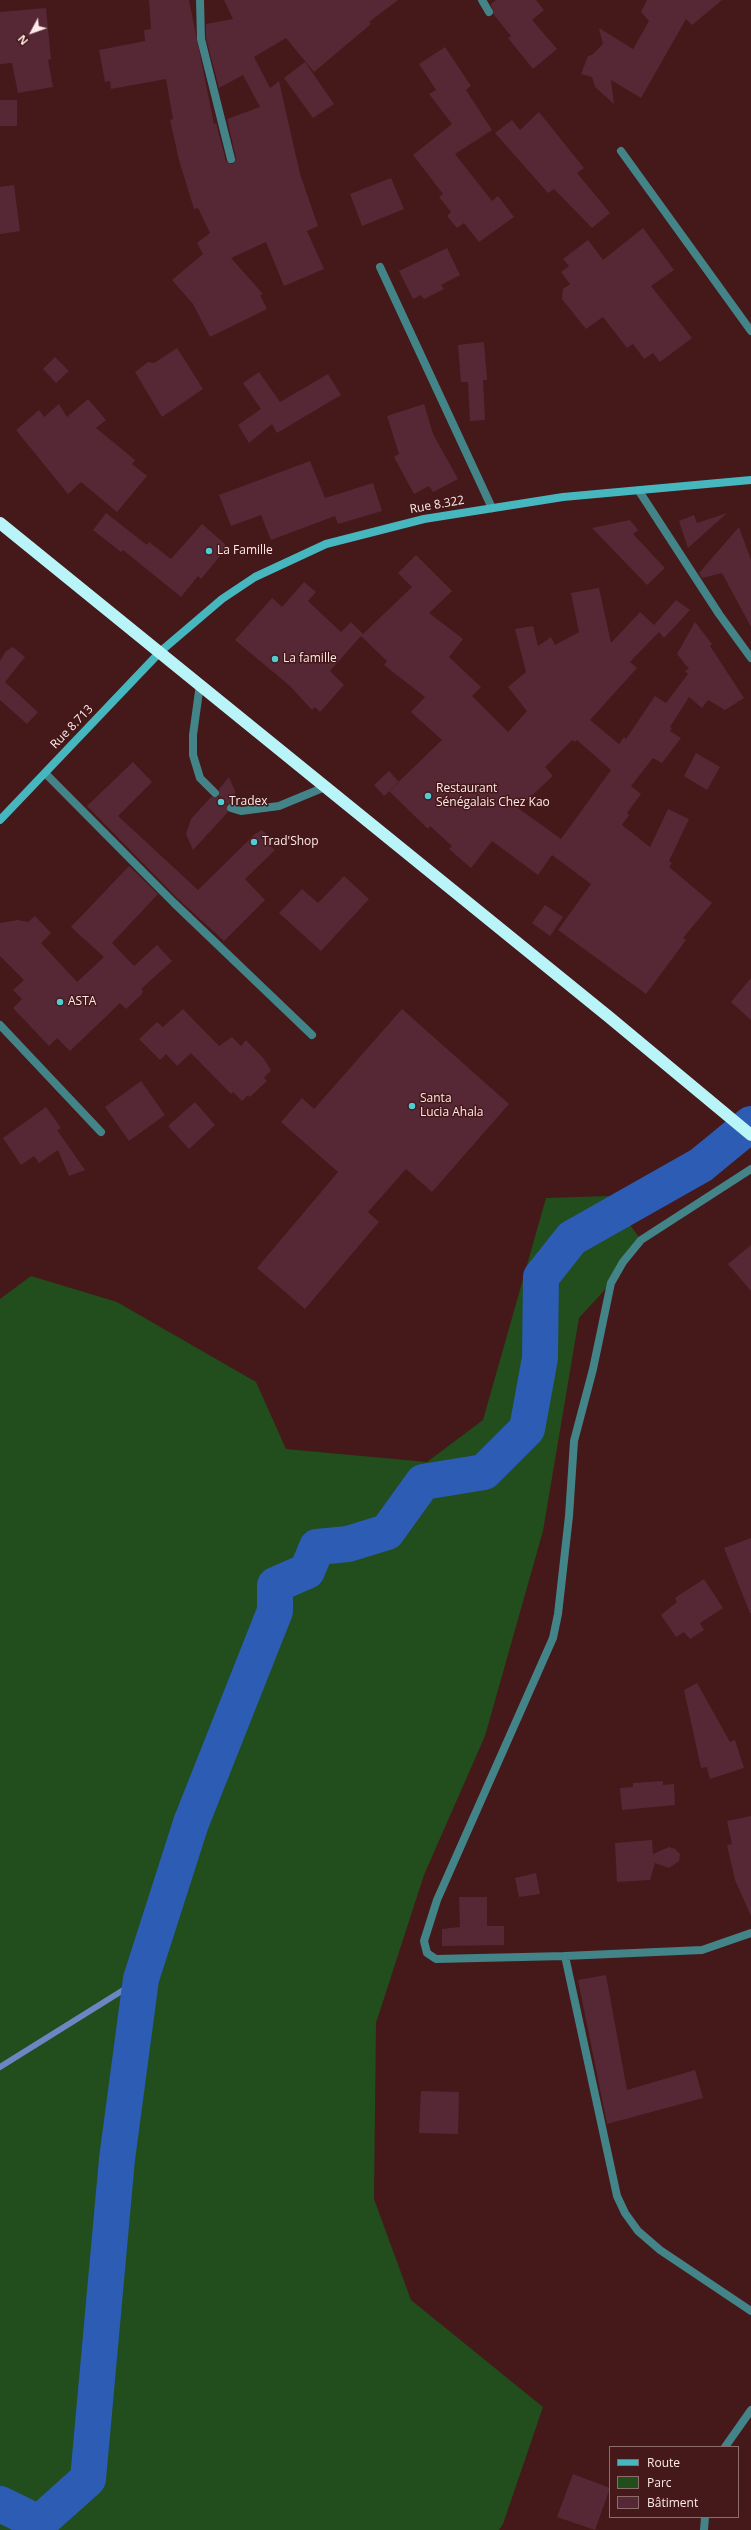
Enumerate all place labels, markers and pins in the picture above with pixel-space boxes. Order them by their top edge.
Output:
place label: La Famille [217,544,273,558]
marker: La Famille [204,546,214,556]
place label: La famille [283,652,337,666]
marker: La famille [270,654,280,664]
place label: Restaurant Sénégalais Chez Kao [436,782,550,810]
marker: Restaurant Sénégalais Chez Kao [423,791,433,801]
place label: Tradex [229,795,268,809]
marker: Tradex [216,797,226,807]
place label: Trad'Shop [262,835,319,849]
marker: Trad'Shop [249,837,259,847]
place label: ASTA [68,995,96,1009]
marker: ASTA [55,997,65,1007]
place label: Santa Lucia Ahala [420,1092,483,1120]
marker: Santa Lucia Ahala [407,1101,417,1111]

